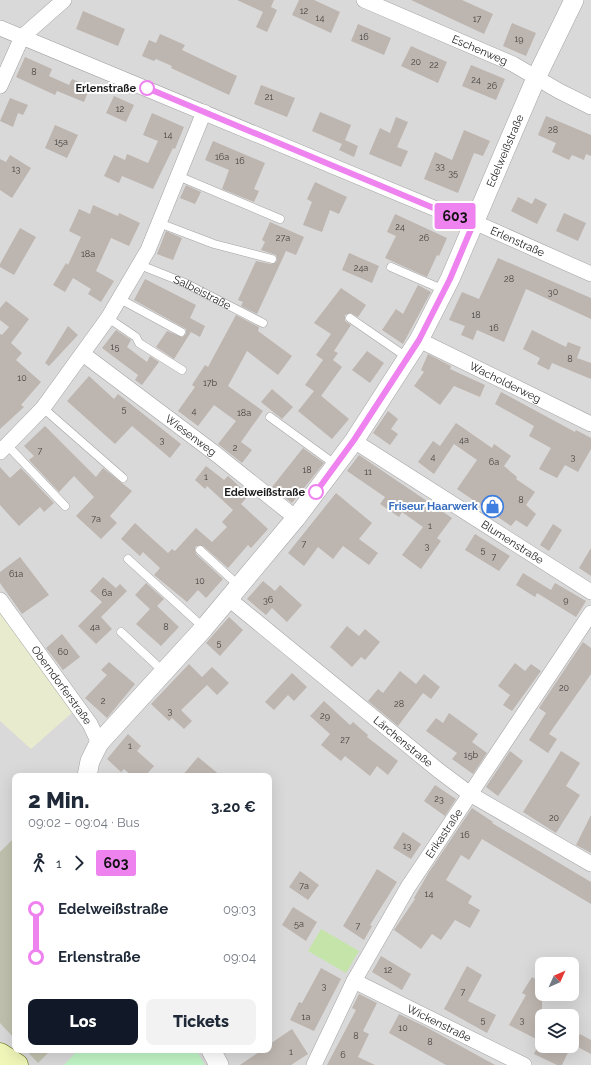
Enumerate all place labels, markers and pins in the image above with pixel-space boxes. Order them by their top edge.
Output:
marker: Erlenstraße [139,80,155,96]
place label: Erlenstraße [76,82,136,95]
marker: Edelweißstraße [308,484,324,500]
place label: Edelweißstraße [224,486,305,499]
shop icon: Friseur Haarwerk [480,493,506,519]
place label: Friseur Haarwerk [388,500,479,513]

